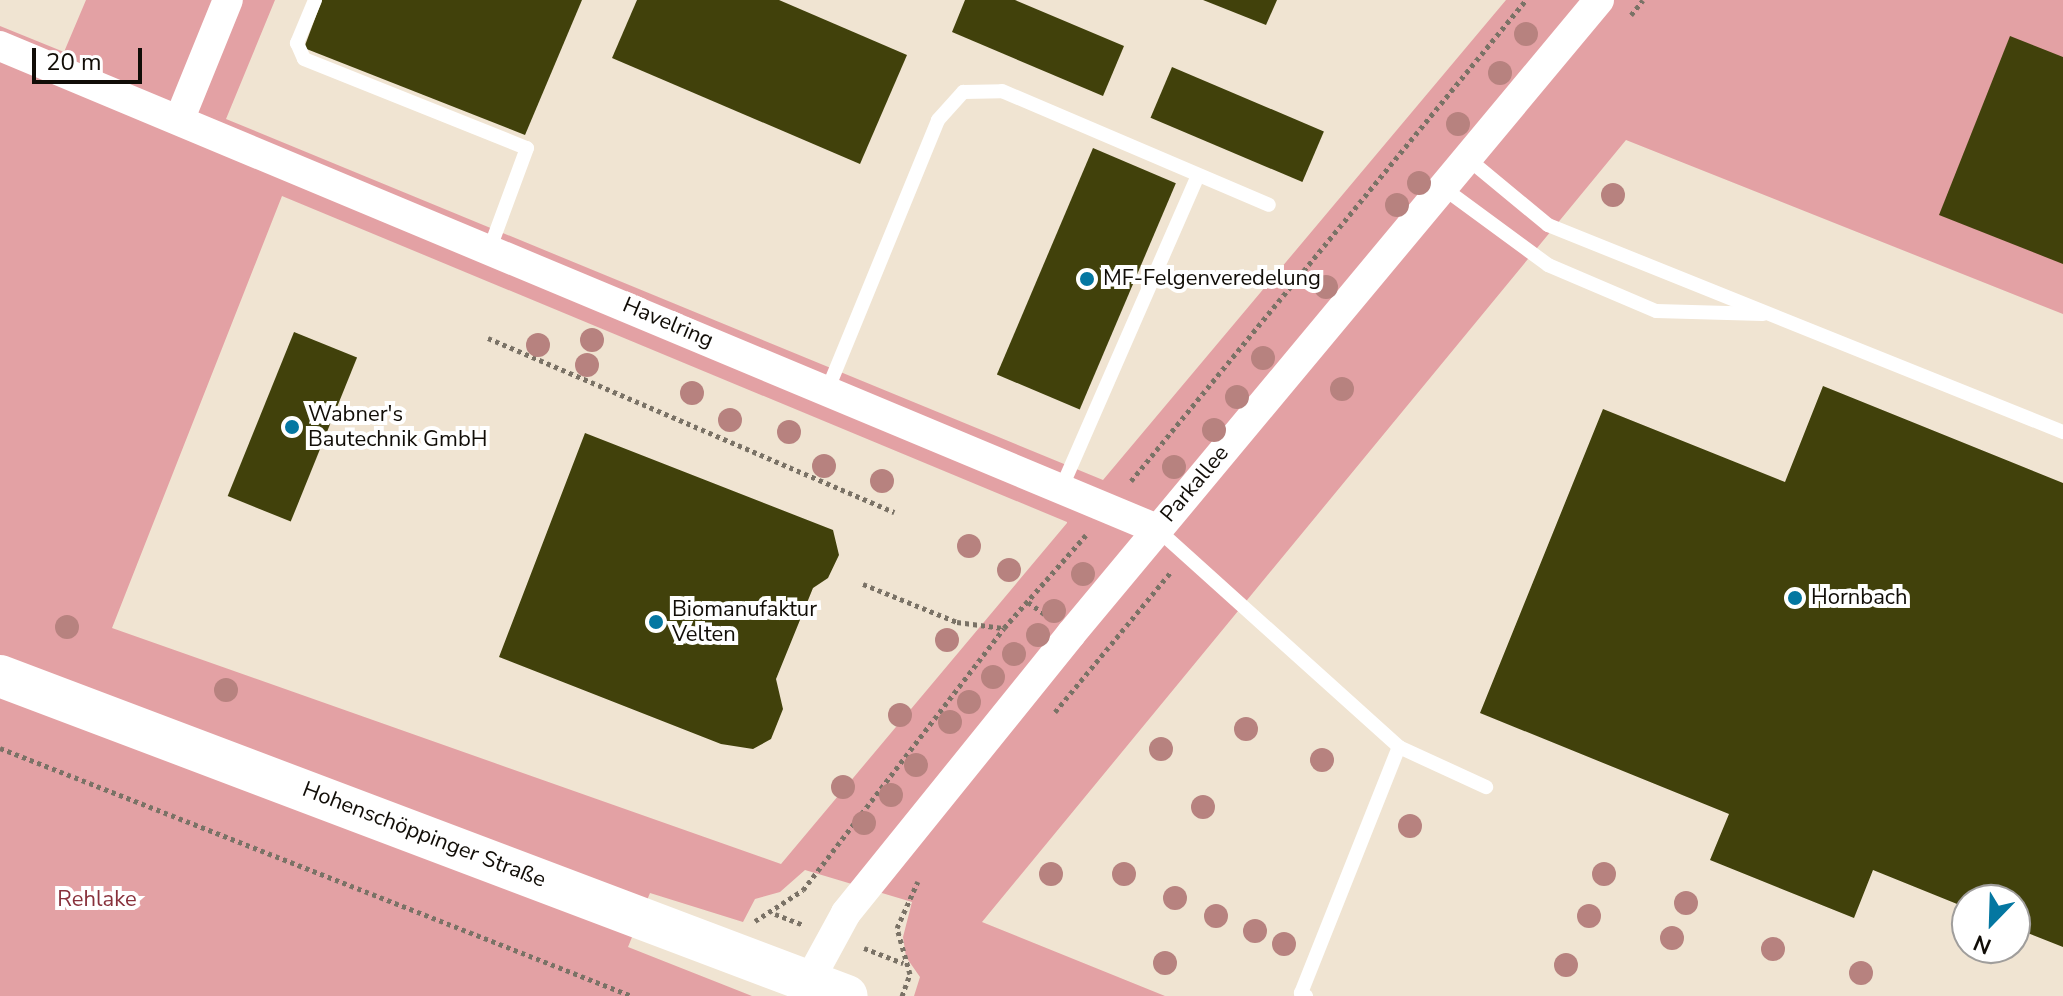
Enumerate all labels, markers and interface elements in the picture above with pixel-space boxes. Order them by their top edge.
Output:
scale bar [36,32,146,82]
text: 20 m [46,46,102,78]
place label: MF-Felgenveredelung [1103,266,1321,292]
marker: MF-Felgenveredelung [1078,270,1096,288]
street label: Havelring [619,292,717,354]
place label: Wabner's Bautechnik GmbH [308,401,487,452]
marker: Wabner's Bautechnik GmbH [283,418,301,436]
street label: Parkallee [1155,440,1235,528]
place label: Hornbach [1811,585,1908,611]
marker: Hornbach [1786,589,1804,607]
place label: Biomanufaktur Velten [672,596,817,648]
marker: Biomanufaktur Velten [647,613,665,631]
street label: Hohenschöppinger Straße [299,776,549,894]
north arrow [1951,884,2031,964]
park label: Rehlake [57,887,137,913]
text: N [1969,927,1996,961]

